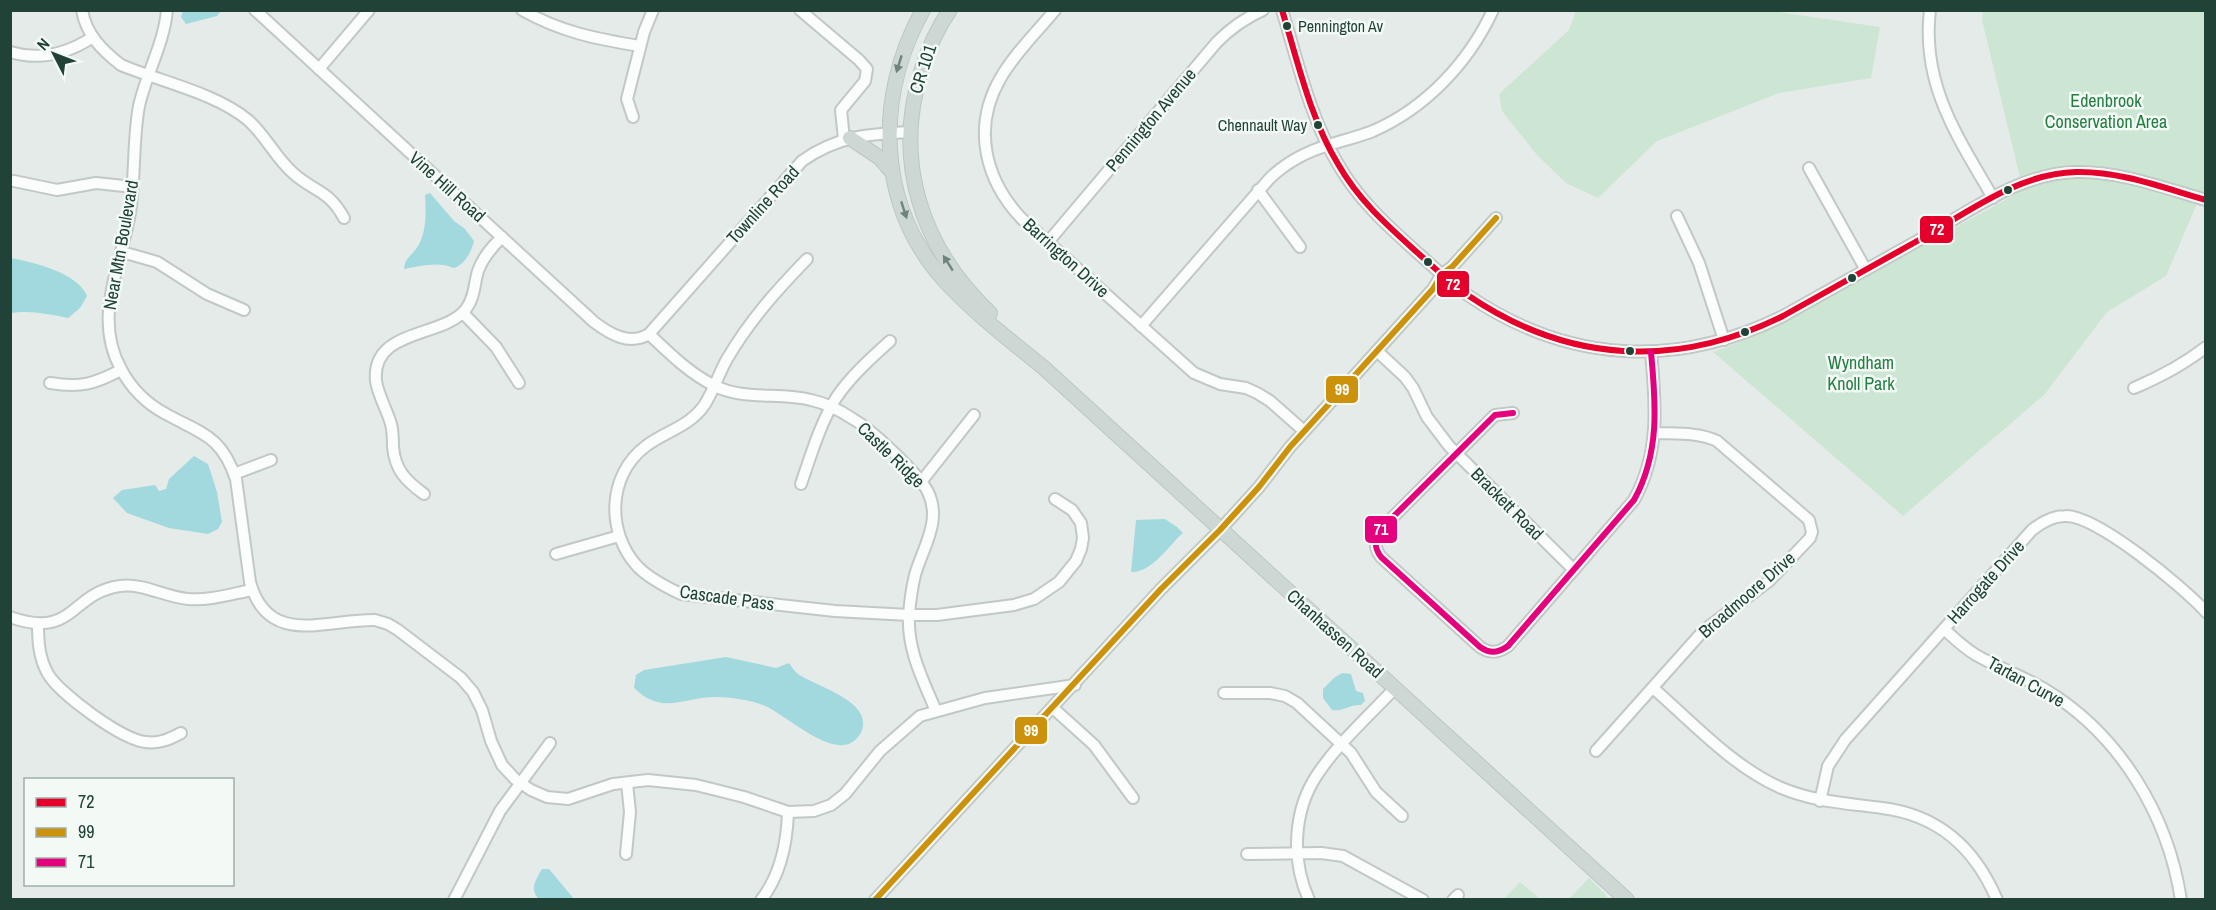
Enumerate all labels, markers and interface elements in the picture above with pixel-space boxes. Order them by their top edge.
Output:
place label: Pennington Av [1298,15,1384,37]
marker: Pennington Av [1281,20,1293,32]
north arrow [24,24,84,84]
text: N [32,33,54,55]
street label: CR 101 [903,40,942,97]
one-way arrow [894,55,903,73]
street label: Pennington Avenue [1100,62,1202,177]
park label: Edenbrook Conservation Area [2045,88,2167,134]
place label: Chennault Way [1218,114,1307,136]
marker: Chennault Way [1312,119,1324,131]
street label: Vine Hill Road [404,146,491,228]
street label: Townline Road [721,160,805,249]
street label: Near Mtn Boulevard [97,178,144,312]
unlabelled marker [2002,184,2014,196]
one-way arrow [899,201,909,219]
street label: Barrington Drive [1018,212,1115,303]
line badge: 72 [1919,215,1954,244]
text: 72 [1930,218,1944,240]
one-way arrow [943,255,954,271]
unlabelled marker [1422,256,1434,268]
line badge: 72 [1436,270,1470,298]
unlabelled marker [1846,272,1858,284]
text: 72 [1446,273,1460,295]
unlabelled marker [1739,326,1751,338]
unlabelled marker [1624,345,1636,357]
park label: Wyndham Knoll Park [1827,350,1895,396]
line badge: 99 [1325,375,1359,404]
text: 99 [1335,378,1349,400]
street label: Castle Ridge [852,416,931,493]
street label: Brackett Road [1465,462,1549,546]
line badge: 71 [1364,515,1398,544]
text: 71 [1374,518,1389,540]
street label: Harrogate Drive [1941,534,2030,629]
street label: Broadmoore Drive [1693,546,1800,644]
street label: Cascade Pass [678,579,776,617]
street label: Chanhassen Road [1282,583,1389,684]
street label: Tartan Curve [1983,650,2069,713]
line badge: 99 [1014,716,1048,745]
text: 99 [1024,719,1038,741]
legend [24,778,234,886]
text: 72 [78,789,94,814]
text: 99 [78,819,94,844]
text: 71 [78,849,95,874]

